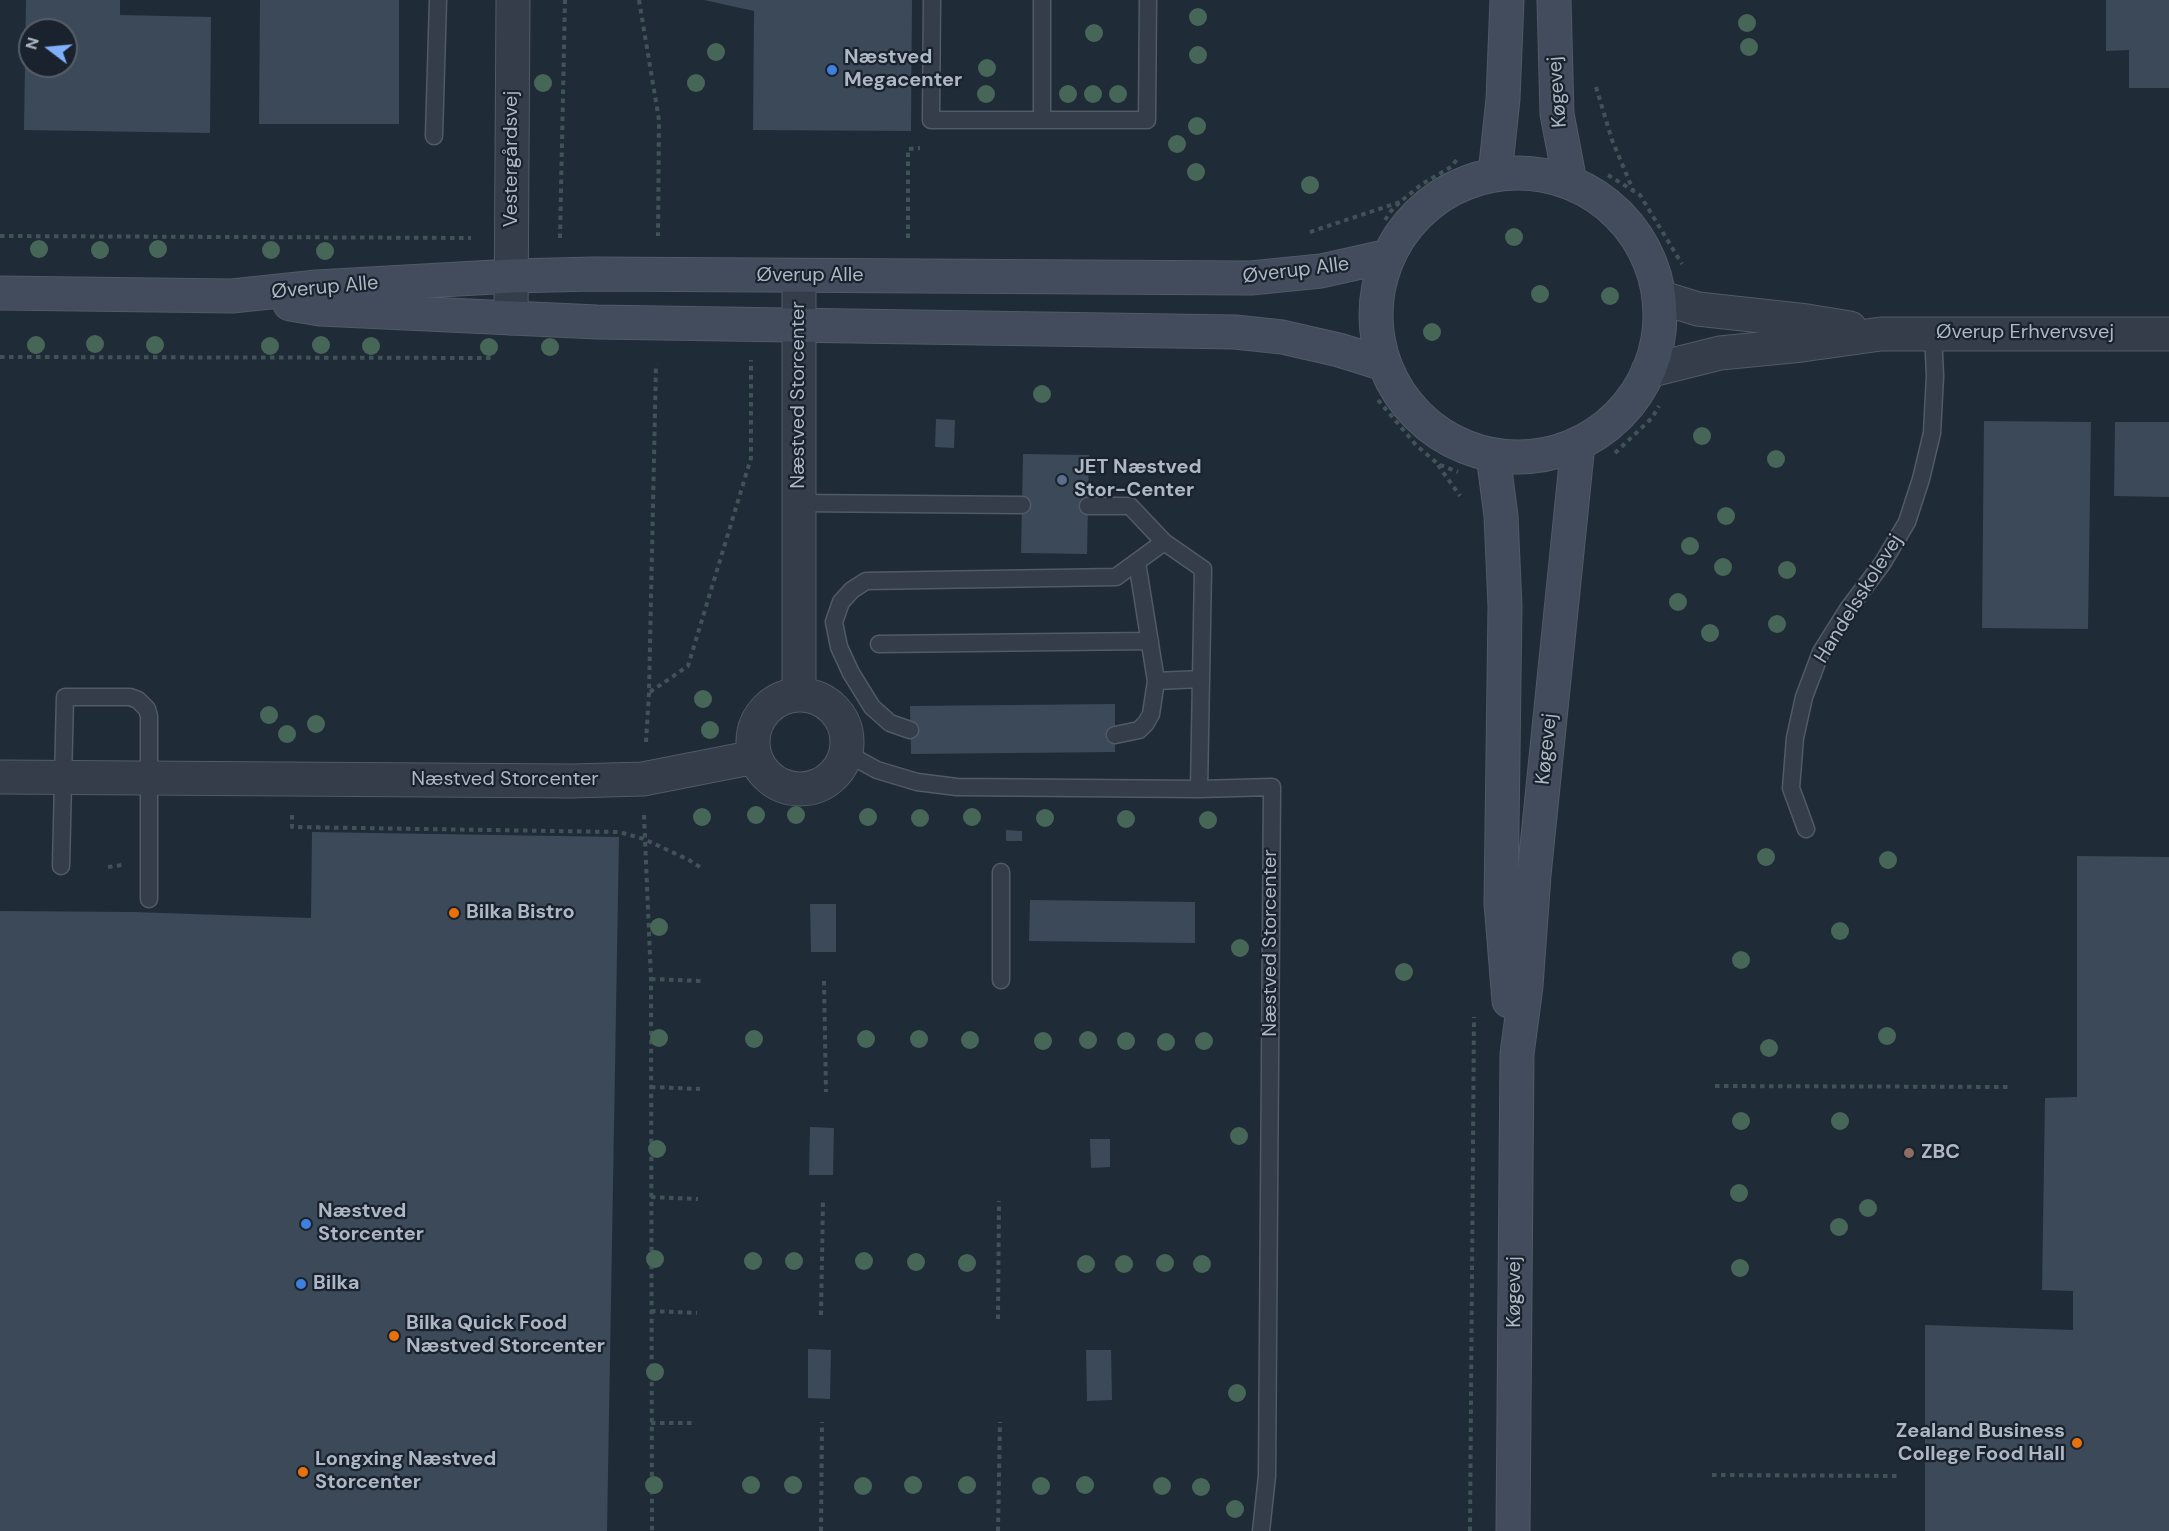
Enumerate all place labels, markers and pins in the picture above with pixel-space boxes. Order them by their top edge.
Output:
place label: Næstved Megacenter [844,46,962,93]
marker: Næstved Megacenter [825,63,839,77]
place label: JET Næstved Stor-Center [1074,456,1202,503]
marker: JET Næstved Stor-Center [1055,473,1069,487]
place label: Bilka Bistro [466,901,575,925]
marker: Bilka Bistro [447,906,461,920]
place label: ZBC [1921,1141,1960,1165]
marker: ZBC [1902,1146,1916,1160]
place label: Næstved Storcenter [318,1200,424,1247]
marker: Næstved Storcenter [299,1217,313,1231]
place label: Bilka [313,1272,359,1296]
marker: Bilka [294,1277,308,1291]
place label: Bilka Quick Food Næstved Storcenter [406,1312,605,1359]
marker: Bilka Quick Food Næstved Storcenter [387,1329,401,1343]
place label: Zealand Business College Food Hall [1896,1420,2065,1467]
marker: Zealand Business College Food Hall [2070,1436,2084,1450]
place label: Longxing Næstved Storcenter [315,1448,496,1495]
marker: Longxing Næstved Storcenter [296,1465,310,1479]

